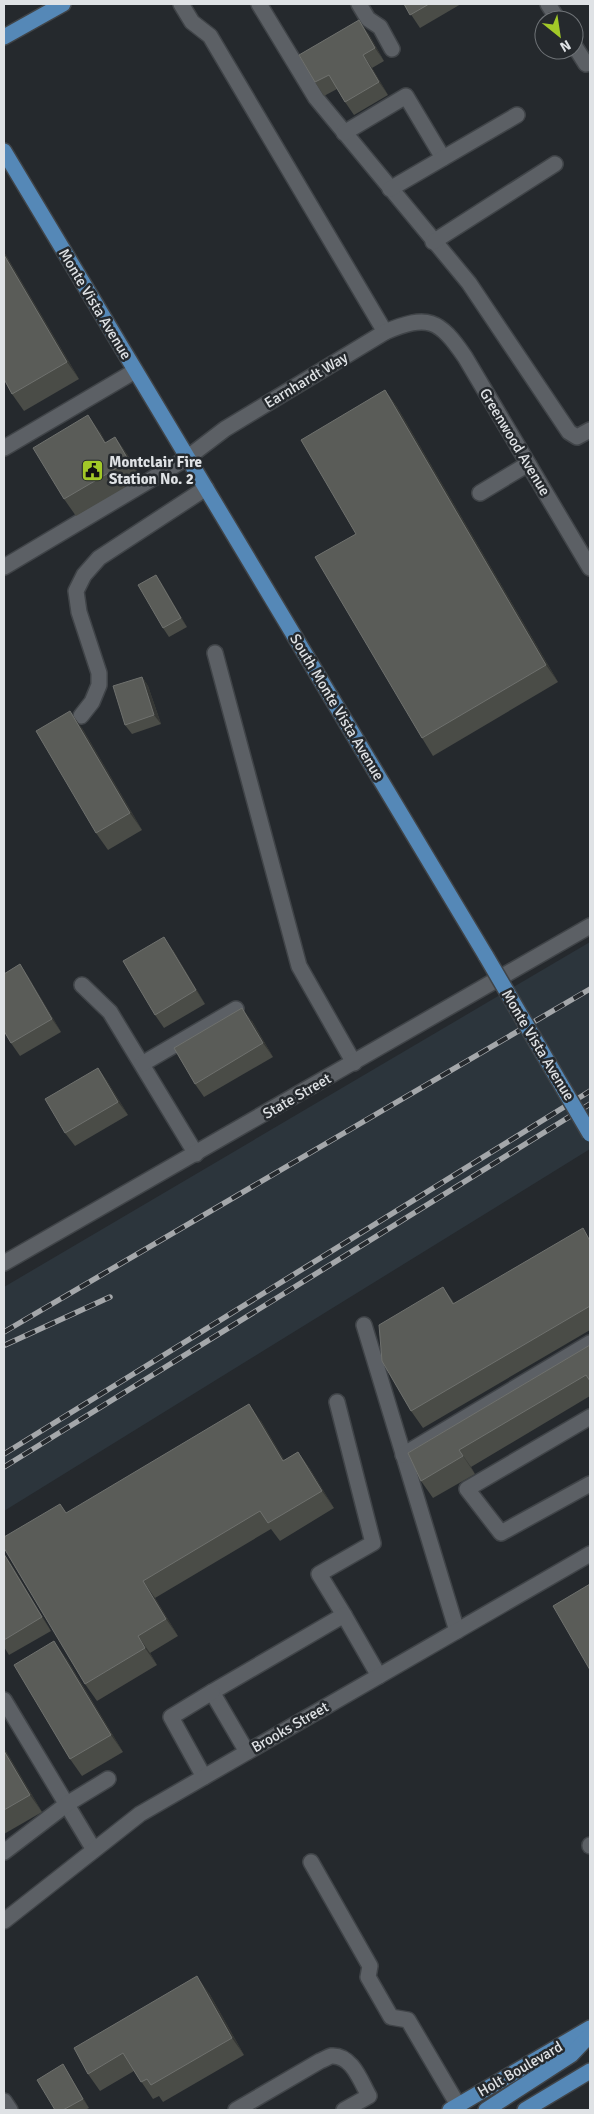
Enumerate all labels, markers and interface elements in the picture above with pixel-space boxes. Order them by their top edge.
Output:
north arrow [534,10,584,60]
text: N [557,36,574,56]
street label: Monte Vista Avenue [55,245,135,363]
street label: Earnhardt Way [261,348,351,412]
street label: Greenwood Avenue [476,385,554,499]
place label: Montclair Fire Station No. 2 [109,453,202,488]
public building icon: Montclair Fire Station No. 2 [81,459,105,483]
street label: South Monte Vista Avenue [286,631,388,783]
street label: Monte Vista Avenue [498,986,578,1104]
street label: State Street [260,1069,334,1123]
street label: Brooks Street [248,1698,332,1756]
street label: Holt Boulevard [474,2037,566,2101]

